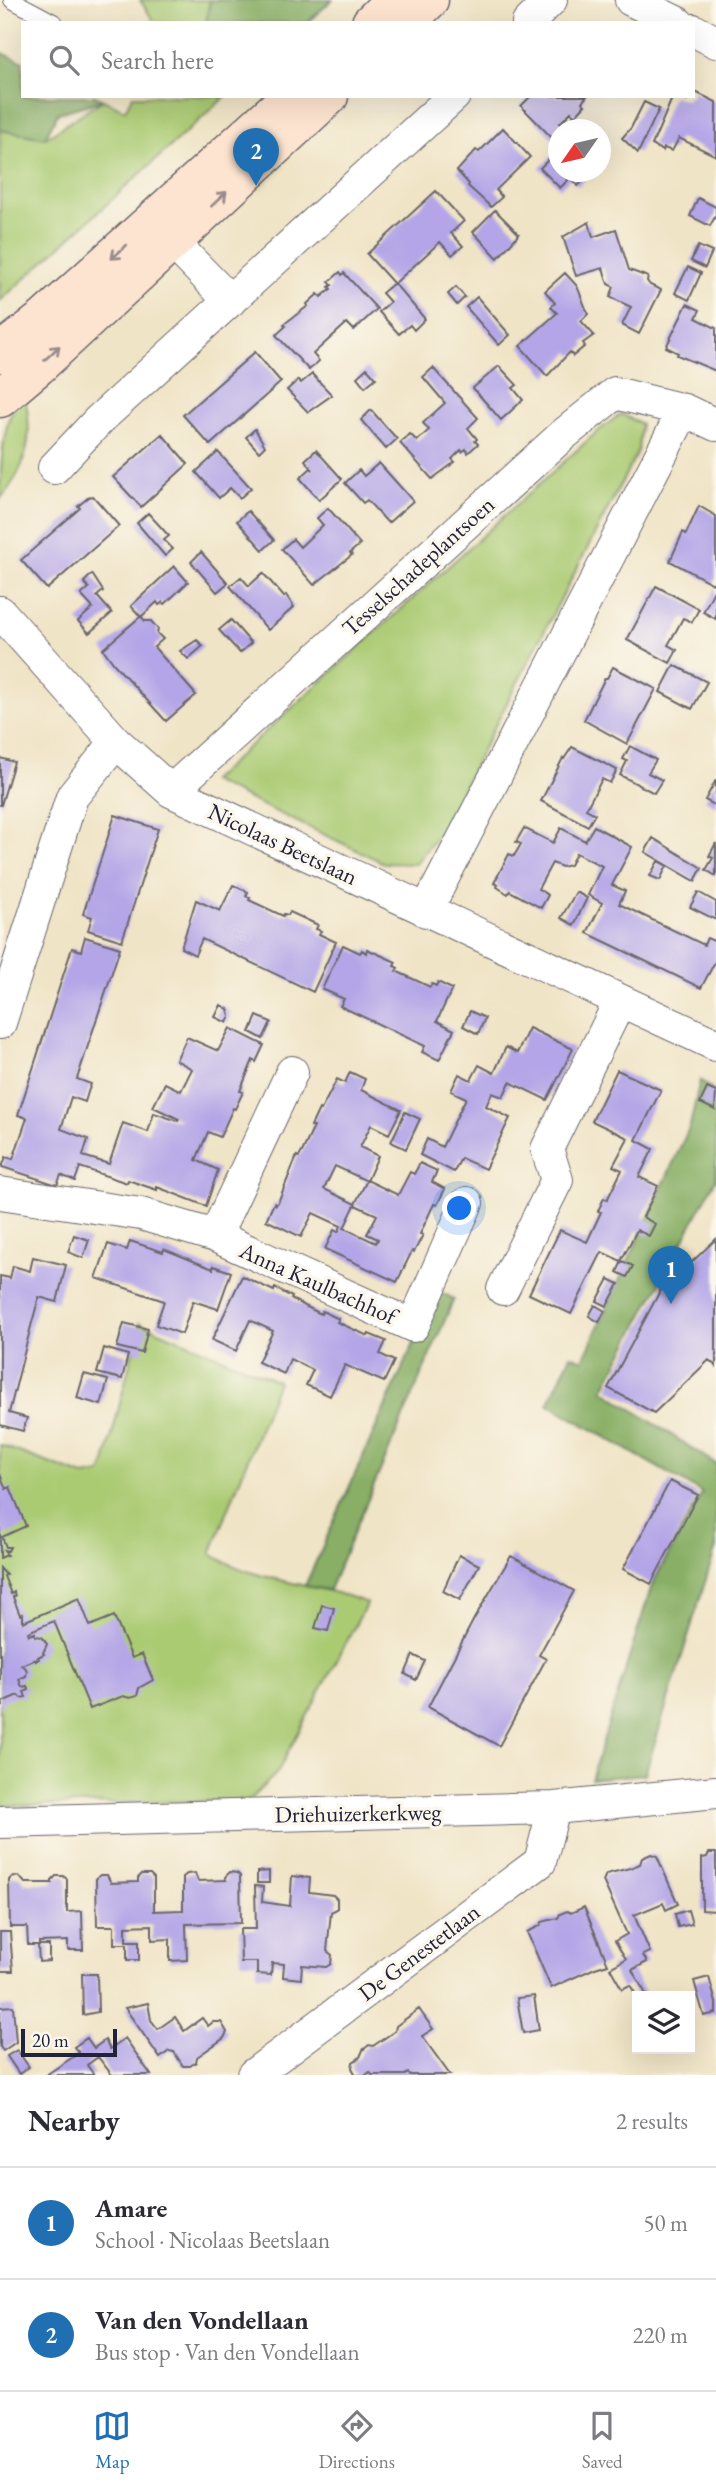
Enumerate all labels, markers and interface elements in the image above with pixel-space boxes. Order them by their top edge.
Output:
search box [21,21,695,98]
icon: search [45,41,83,79]
text: Search here [101,43,214,77]
north arrow [548,119,611,182]
pin: 2 [233,128,279,186]
one-way arrow [210,191,228,207]
one-way arrow [110,244,128,260]
one-way arrow [43,345,60,362]
street label: Tesselschadeplantsoen [335,490,501,642]
street label: Nicolaas Beetslaan [203,796,363,892]
your location [442,1191,476,1225]
street label: Anna Kaulbachhof [234,1235,404,1332]
pin: 1 [648,1246,694,1304]
street label: Driehuizerkerkweg [274,1797,443,1829]
street label: De Genestetlaan [352,1897,486,2007]
map controls [632,1991,695,2054]
button: layers [632,1991,695,2054]
scale bar [21,2026,117,2058]
text: 20 m [32,2028,69,2053]
text: Nearby [28,2101,120,2140]
text: 2 results [616,2106,688,2136]
text: Amare [95,2191,167,2225]
text: 1 [45,2208,57,2238]
text: 50 m [643,2208,688,2238]
text: School · Nicolaas Beetslaan [95,2225,330,2255]
text: Van den Vondellaan [95,2303,309,2337]
text: 2 [45,2320,57,2350]
text: 220 m [632,2320,688,2350]
text: Bus stop · Van den Vondellaan [95,2337,360,2367]
tab: Map [93,2407,131,2474]
tab: Directions [318,2407,395,2474]
tab: Saved [582,2407,623,2474]

